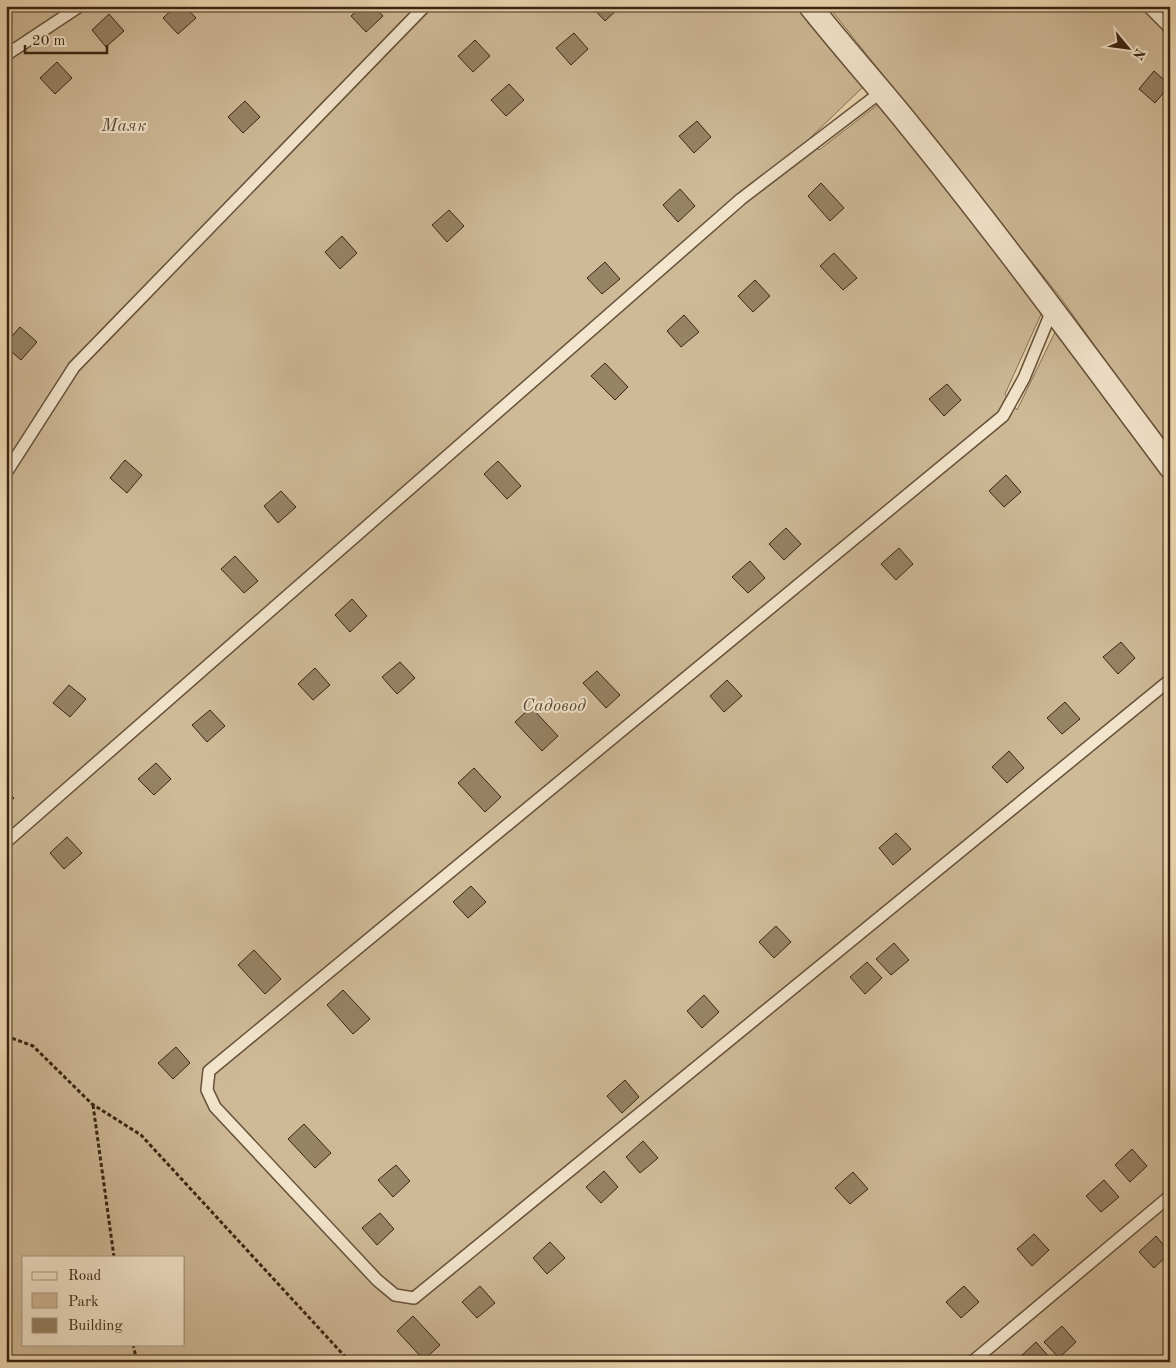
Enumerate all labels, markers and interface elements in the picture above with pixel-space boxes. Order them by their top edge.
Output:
scale bar [25,22,108,54]
north arrow [1104,22,1154,72]
text: 20 m [32,34,66,49]
text: N [1130,46,1147,62]
park label: Маяк [100,117,147,135]
park label: Садовод [522,697,586,715]
legend [22,1256,185,1346]
text: Road [68,1269,102,1284]
text: Park [68,1295,99,1310]
text: Building [68,1319,123,1334]

